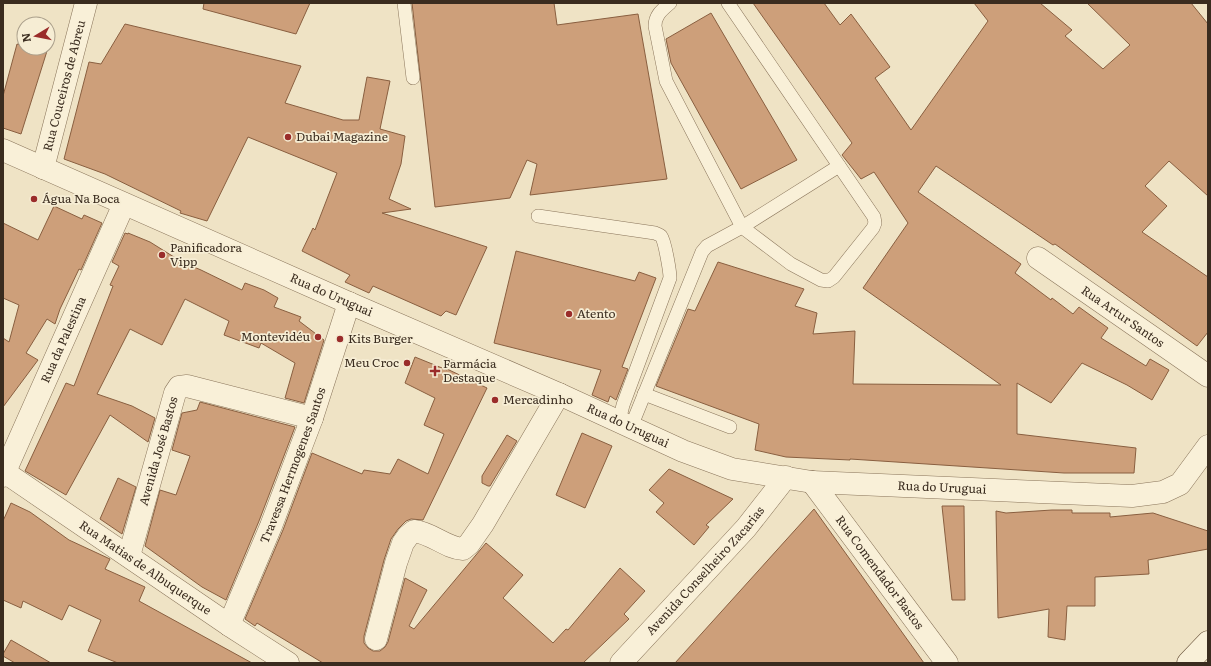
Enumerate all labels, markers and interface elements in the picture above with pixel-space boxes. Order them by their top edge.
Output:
north arrow [16,16,56,56]
street label: Rua Couceiros de Abreu [38,17,89,153]
text: N [16,32,34,44]
place label: Dubai Magazine [296,127,388,145]
marker: Dubai Magazine [283,132,293,142]
place label: Água Na Boca [42,189,120,207]
marker: Água Na Boca [29,194,39,204]
place label: Panificadora Vipp [170,238,242,270]
marker: Panificadora Vipp [157,250,167,260]
street label: Rua do Uruguai [287,268,376,320]
street label: Rua Artur Santos [1078,281,1169,351]
street label: Rua da Palestina [35,293,90,386]
place label: Atento [577,304,616,322]
marker: Atento [564,309,574,319]
place label: Montevidéu [241,327,310,345]
place label: Kits Burger [348,329,413,347]
marker: Montevidéu [313,332,323,342]
marker: Kits Burger [335,334,345,344]
place label: Meu Croc [344,353,399,371]
place label: Farmácia Destaque [443,354,497,386]
marker: Meu Croc [402,358,412,368]
marker: Farmácia Destaque [430,366,440,376]
street label: Travessa Hermogenes Santos [255,384,330,546]
place label: Mercadinho [503,390,573,408]
street label: Avenida José Bastos [134,394,182,508]
marker: Mercadinho [490,395,500,405]
street label: Rua do Uruguai [584,398,672,451]
street label: Rua do Uruguai [897,476,987,498]
street label: Avenida Conselheiro Zacarias [641,501,768,639]
street label: Rua Comendador Bastos [832,511,929,633]
street label: Rua Matias de Albuquerque [76,516,215,619]

